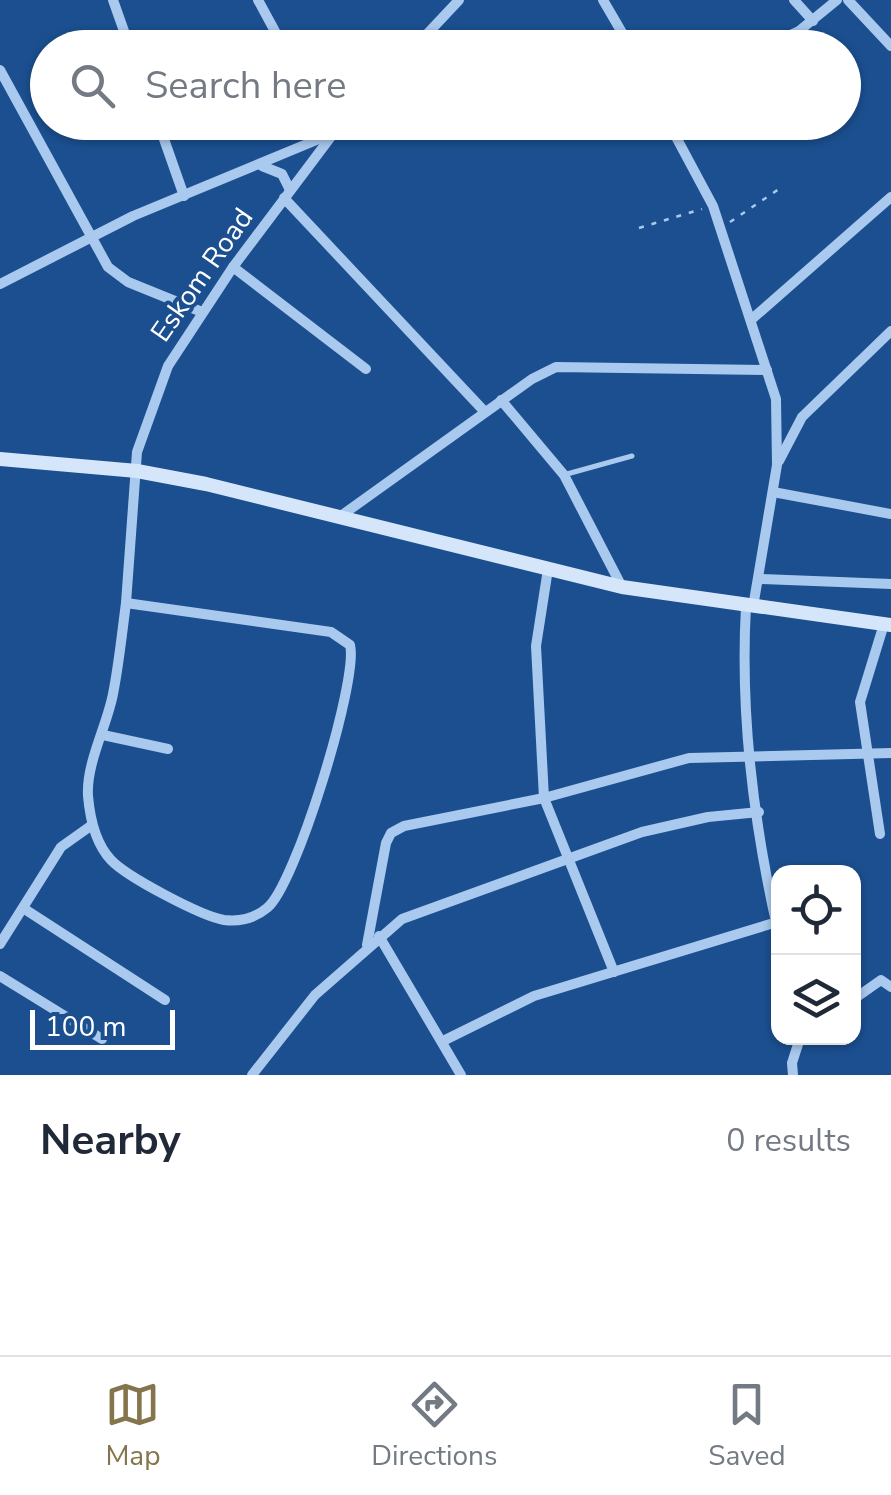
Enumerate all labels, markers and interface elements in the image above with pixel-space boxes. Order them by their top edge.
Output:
search box [30,30,861,140]
icon: search [65,58,120,113]
text: Search here [145,60,346,111]
street label: Eskom Road [142,201,262,349]
map controls [771,865,861,1045]
button: locate [771,865,861,955]
button: layers [771,955,861,1045]
scale bar [30,1005,175,1050]
text: 100 m [45,1008,127,1046]
text: Nearby [40,1112,181,1169]
text: 0 results [726,1119,851,1162]
tab: Map [105,1377,160,1475]
tab: Directions [371,1377,497,1475]
tab: Saved [708,1377,786,1475]

